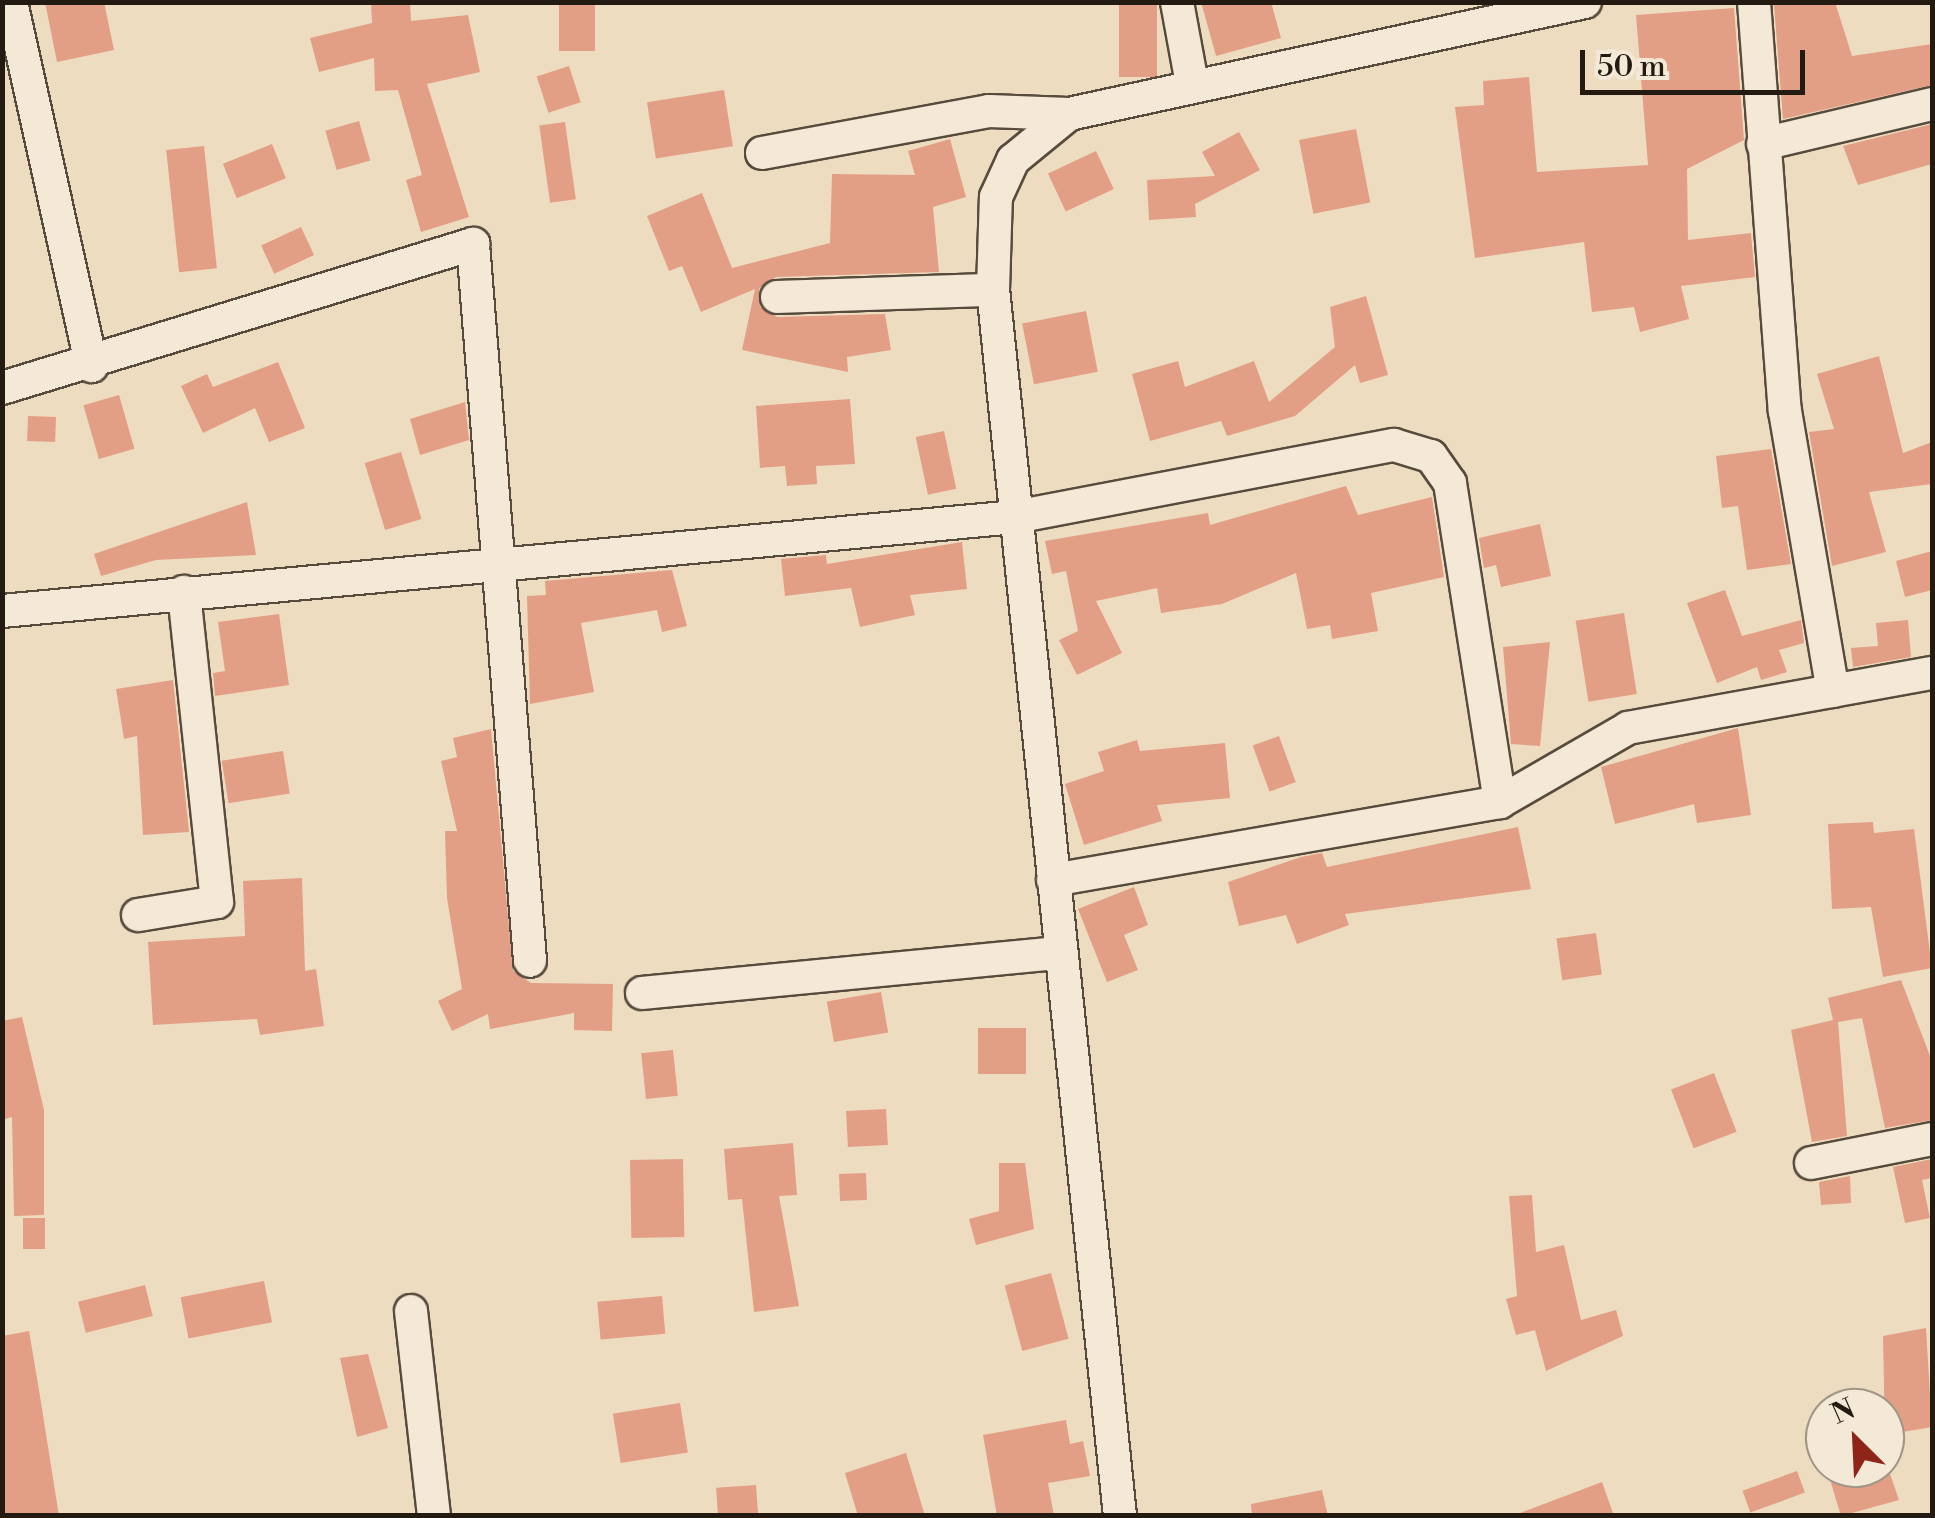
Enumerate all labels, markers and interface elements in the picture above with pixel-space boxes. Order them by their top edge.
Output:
scale bar [1585,30,1810,92]
text: 50 m [1597,48,1666,86]
north arrow [1805,1388,1905,1488]
text: N [1826,1391,1861,1432]

